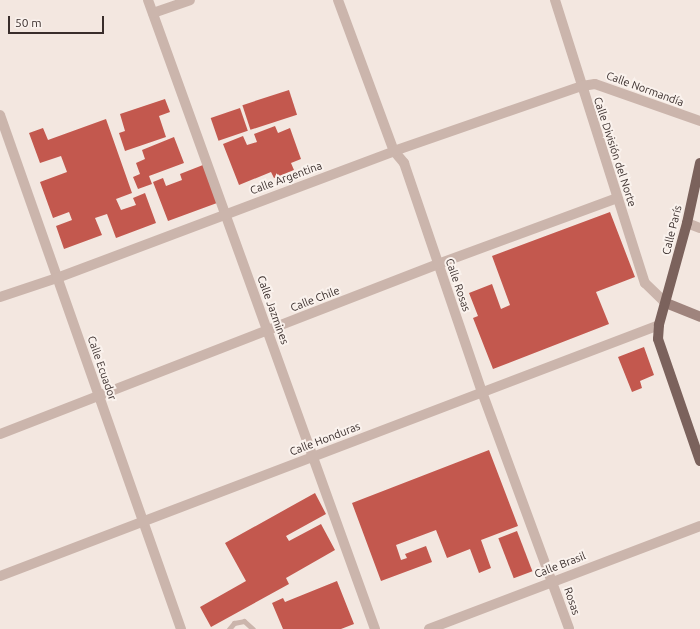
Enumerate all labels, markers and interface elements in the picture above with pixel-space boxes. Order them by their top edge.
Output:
scale bar [10,8,106,34]
text: 50 m [15,16,42,29]
street label: Calle Normandía [604,69,686,109]
street label: Calle División del Norte [591,95,639,209]
street label: Calle Argentina [248,159,324,197]
street label: Calle París [659,204,685,256]
street label: Calle Rosas [443,257,473,313]
street label: Calle Jazmines [254,274,292,346]
street label: Calle Chile [289,284,341,314]
street label: Calle Ecuador [85,334,119,402]
street label: Calle Honduras [288,419,362,459]
street label: Calle Brasil [532,549,588,581]
street label: Rosas [561,585,583,617]

